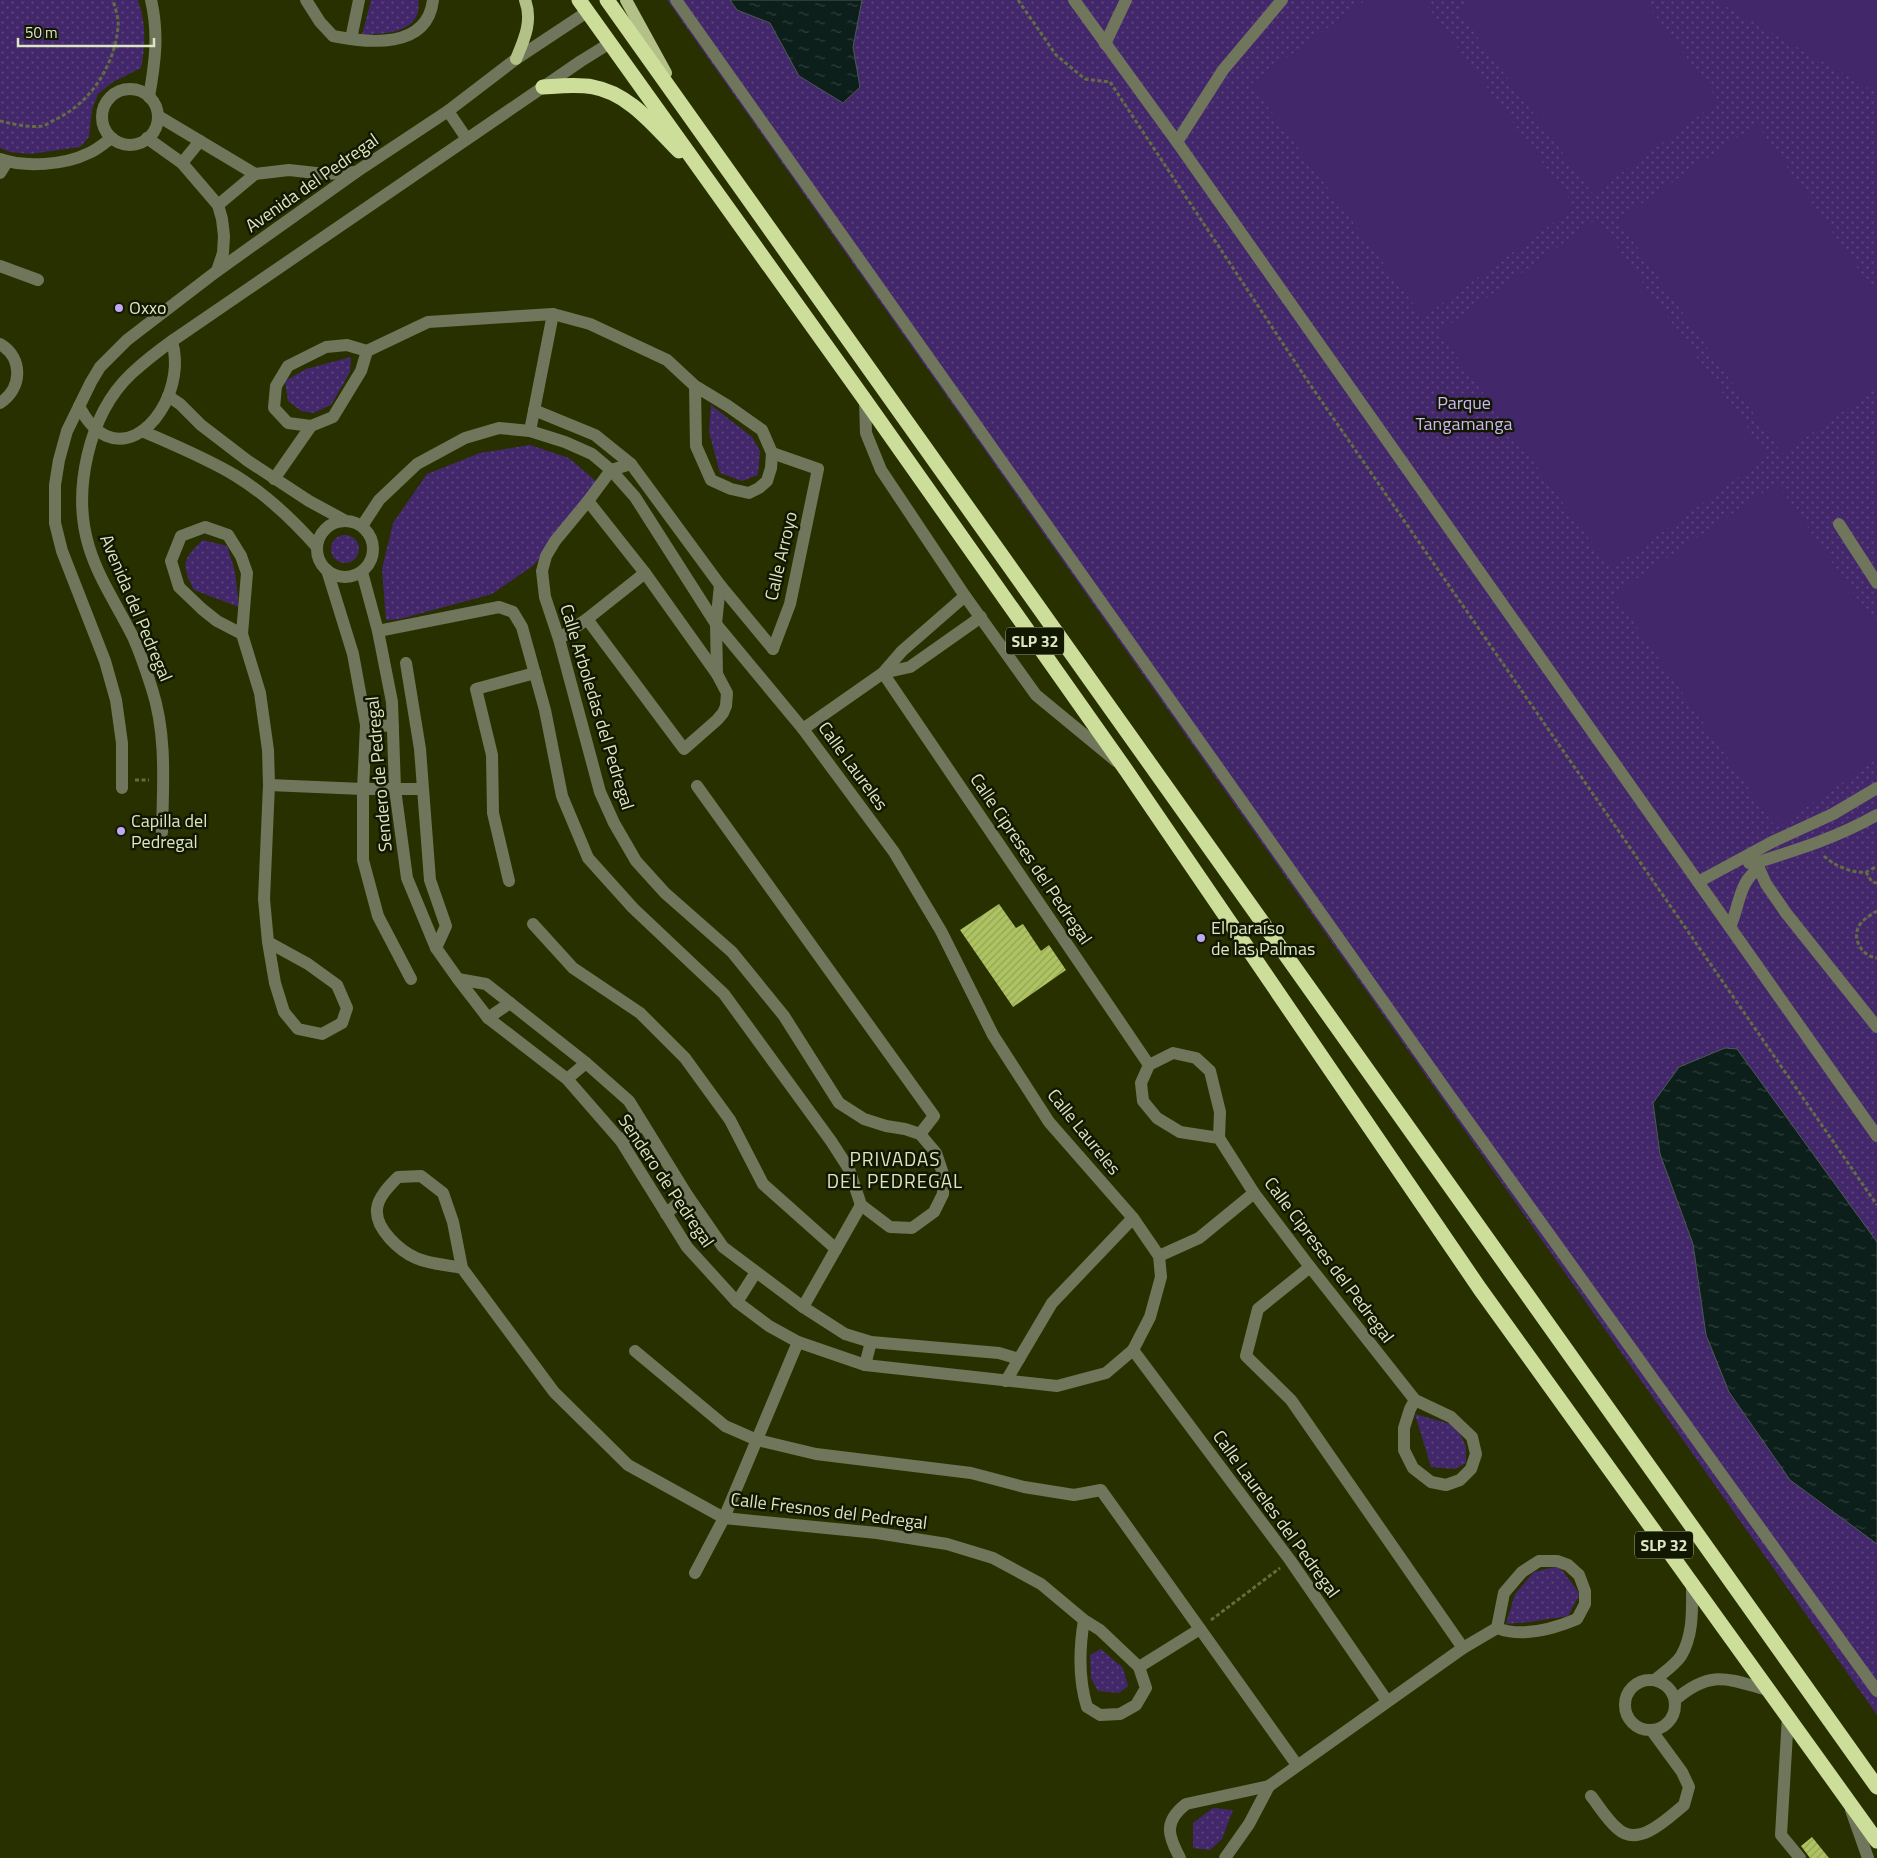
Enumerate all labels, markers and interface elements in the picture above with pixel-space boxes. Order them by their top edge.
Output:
scale bar [18,15,154,47]
text: 50 m [25,21,58,44]
street label: Avenida del Pedregal [239,126,384,239]
place label: Oxxo [129,294,166,321]
marker: Oxxo [113,302,125,314]
park label: Parque Tangamanga [1416,389,1512,437]
street label: Calle Arroyo [757,509,804,603]
street label: Avenida del Pedregal [93,530,180,686]
street label: Calle Arboledas del Pedregal [553,601,642,813]
road number: SLP 32 [1006,627,1064,654]
street label: Sendero de Pedregal [358,695,399,853]
street label: Calle Laureles [812,716,895,816]
street label: Calle Cipreses del Pedregal [964,768,1099,950]
place label: Capilla del Pedregal [131,807,207,855]
marker: Capilla del Pedregal [115,825,127,837]
place label: El paraíso de las Palmas [1211,914,1315,962]
marker: El paraíso de las Palmas [1195,932,1207,944]
street label: Calle Laureles [1041,1083,1128,1181]
street label: Sendero de Pedregal [612,1109,721,1253]
district label: PRIVADAS DEL PEDREGAL [827,1144,963,1195]
street label: Calle Cipreses del Pedregal [1258,1171,1401,1348]
street label: Calle Laureles del Pedregal [1206,1424,1347,1603]
street label: Calle Fresnos del Pedregal [729,1485,929,1536]
road number: SLP 32 [1635,1532,1693,1558]

